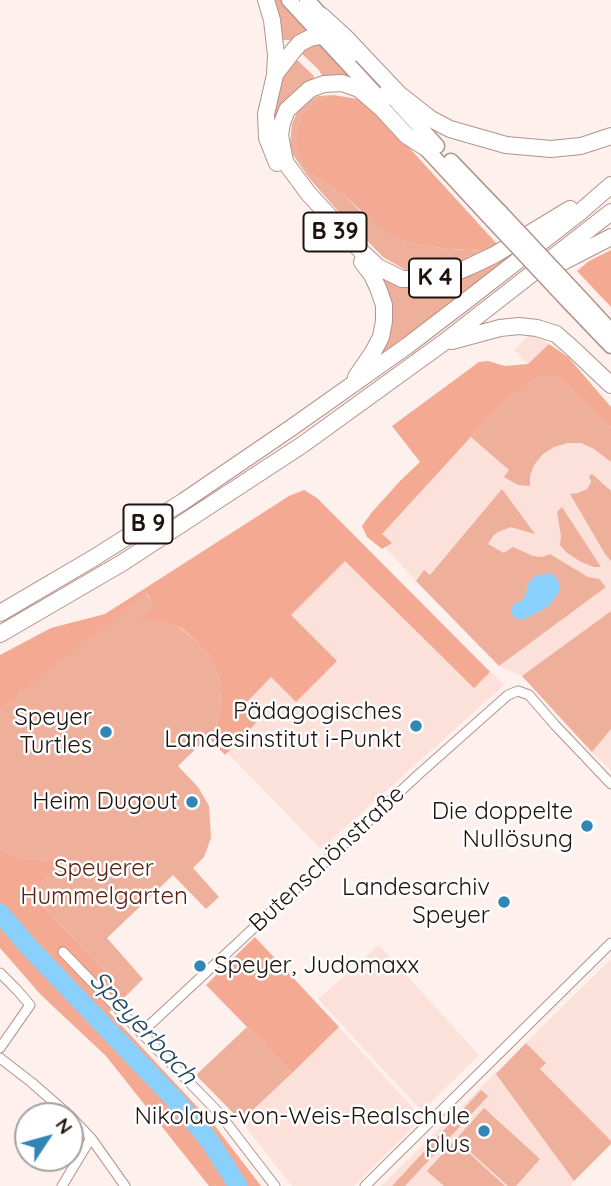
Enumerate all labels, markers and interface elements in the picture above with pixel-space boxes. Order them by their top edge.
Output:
road number: B 39 [304,213,366,252]
road number: K 4 [409,258,461,298]
road number: B 9 [124,504,172,544]
place label: Pädagogisches Landesinstitut i-Punkt [164,698,402,754]
place label: Speyer Turtles [14,704,92,760]
marker: Pädagogisches Landesinstitut i-Punkt [408,718,424,734]
marker: Speyer Turtles [98,724,114,740]
street label: Butenschönstraße [244,780,410,938]
place label: Heim Dugout [32,788,178,816]
marker: Heim Dugout [184,794,200,810]
place label: Die doppelte Nullösung [432,798,573,854]
marker: Die doppelte Nullösung [579,818,595,834]
park label: Speyerer Hummelgarten [20,855,188,911]
place label: Landesarchiv Speyer [342,874,490,930]
marker: Landesarchiv Speyer [496,894,512,910]
place label: Speyer, Judomaxx [214,952,419,980]
marker: Speyer, Judomaxx [192,958,208,974]
water label: Speyerbach [82,965,204,1091]
north arrow [14,1102,84,1172]
place label: Nikolaus-von-Weis-Realschule plus [135,1103,470,1159]
text: N [51,1113,78,1139]
marker: Nikolaus-von-Weis-Realschule plus [476,1123,492,1139]

